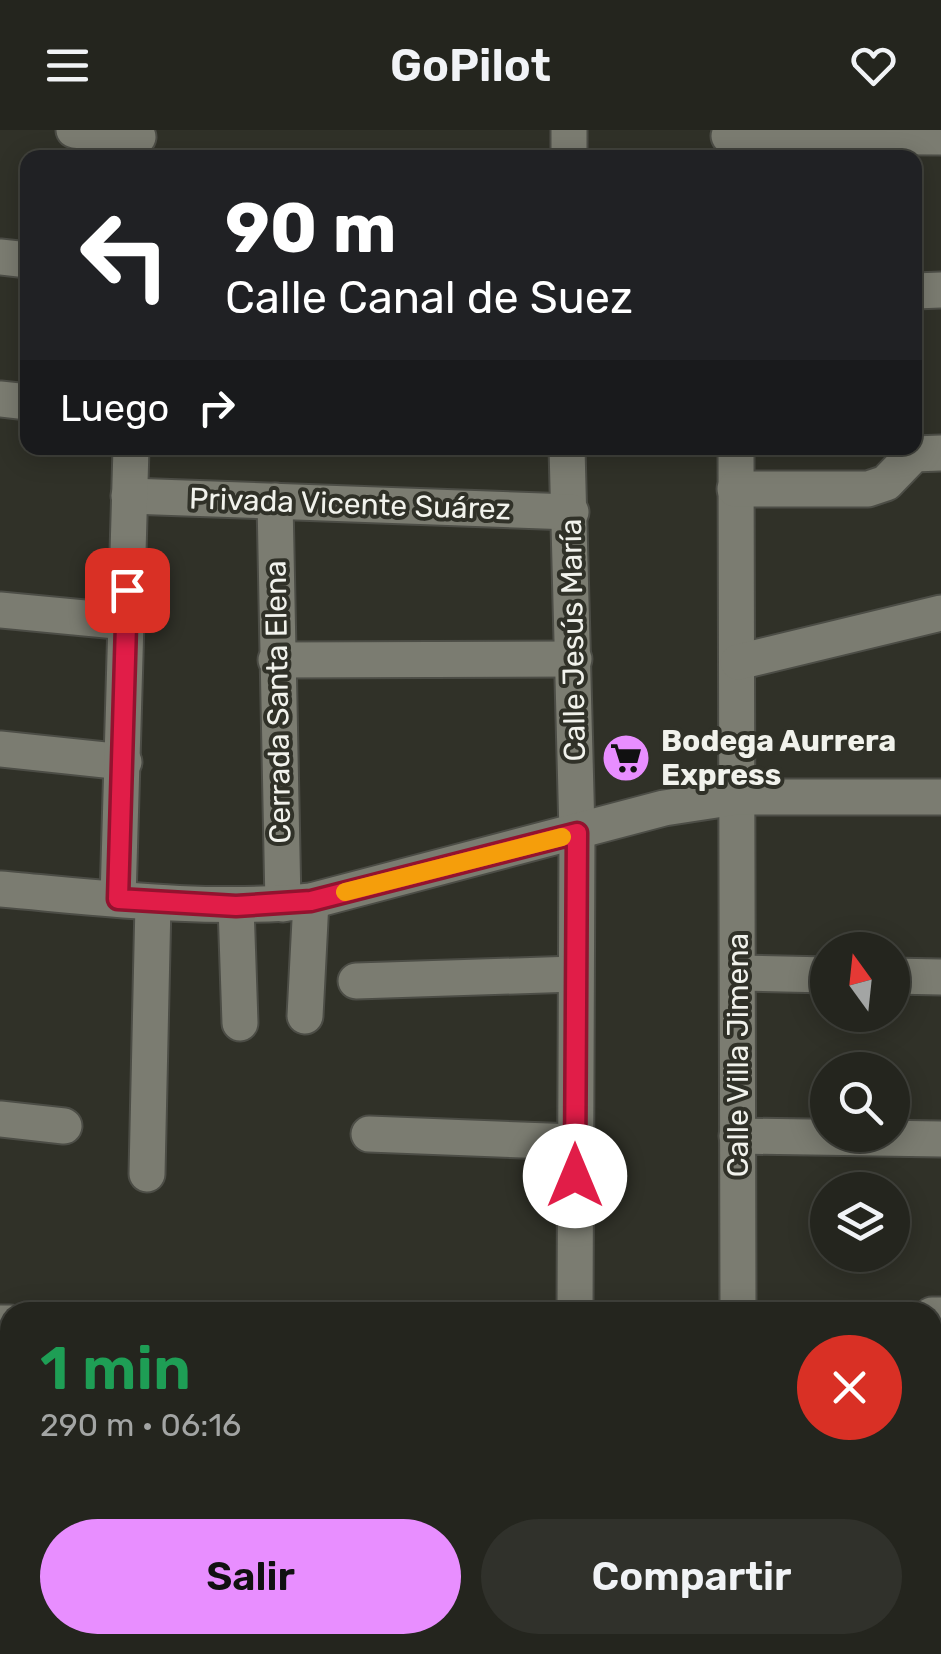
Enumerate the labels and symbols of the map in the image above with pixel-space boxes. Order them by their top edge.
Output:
street label: Privada Vicente Suárez [189,480,511,528]
street label: Calle Jesús María [553,518,593,762]
pin [85,548,170,633]
street label: Cerrada Santa Elena [258,560,298,844]
place label: Bodega Aurrera Express [661,723,896,793]
supermarket icon: Bodega Aurrera Express [600,732,652,784]
north arrow [810,932,910,1032]
street label: Calle Villa Jimena [720,933,756,1177]
position arrow [523,1124,627,1228]

